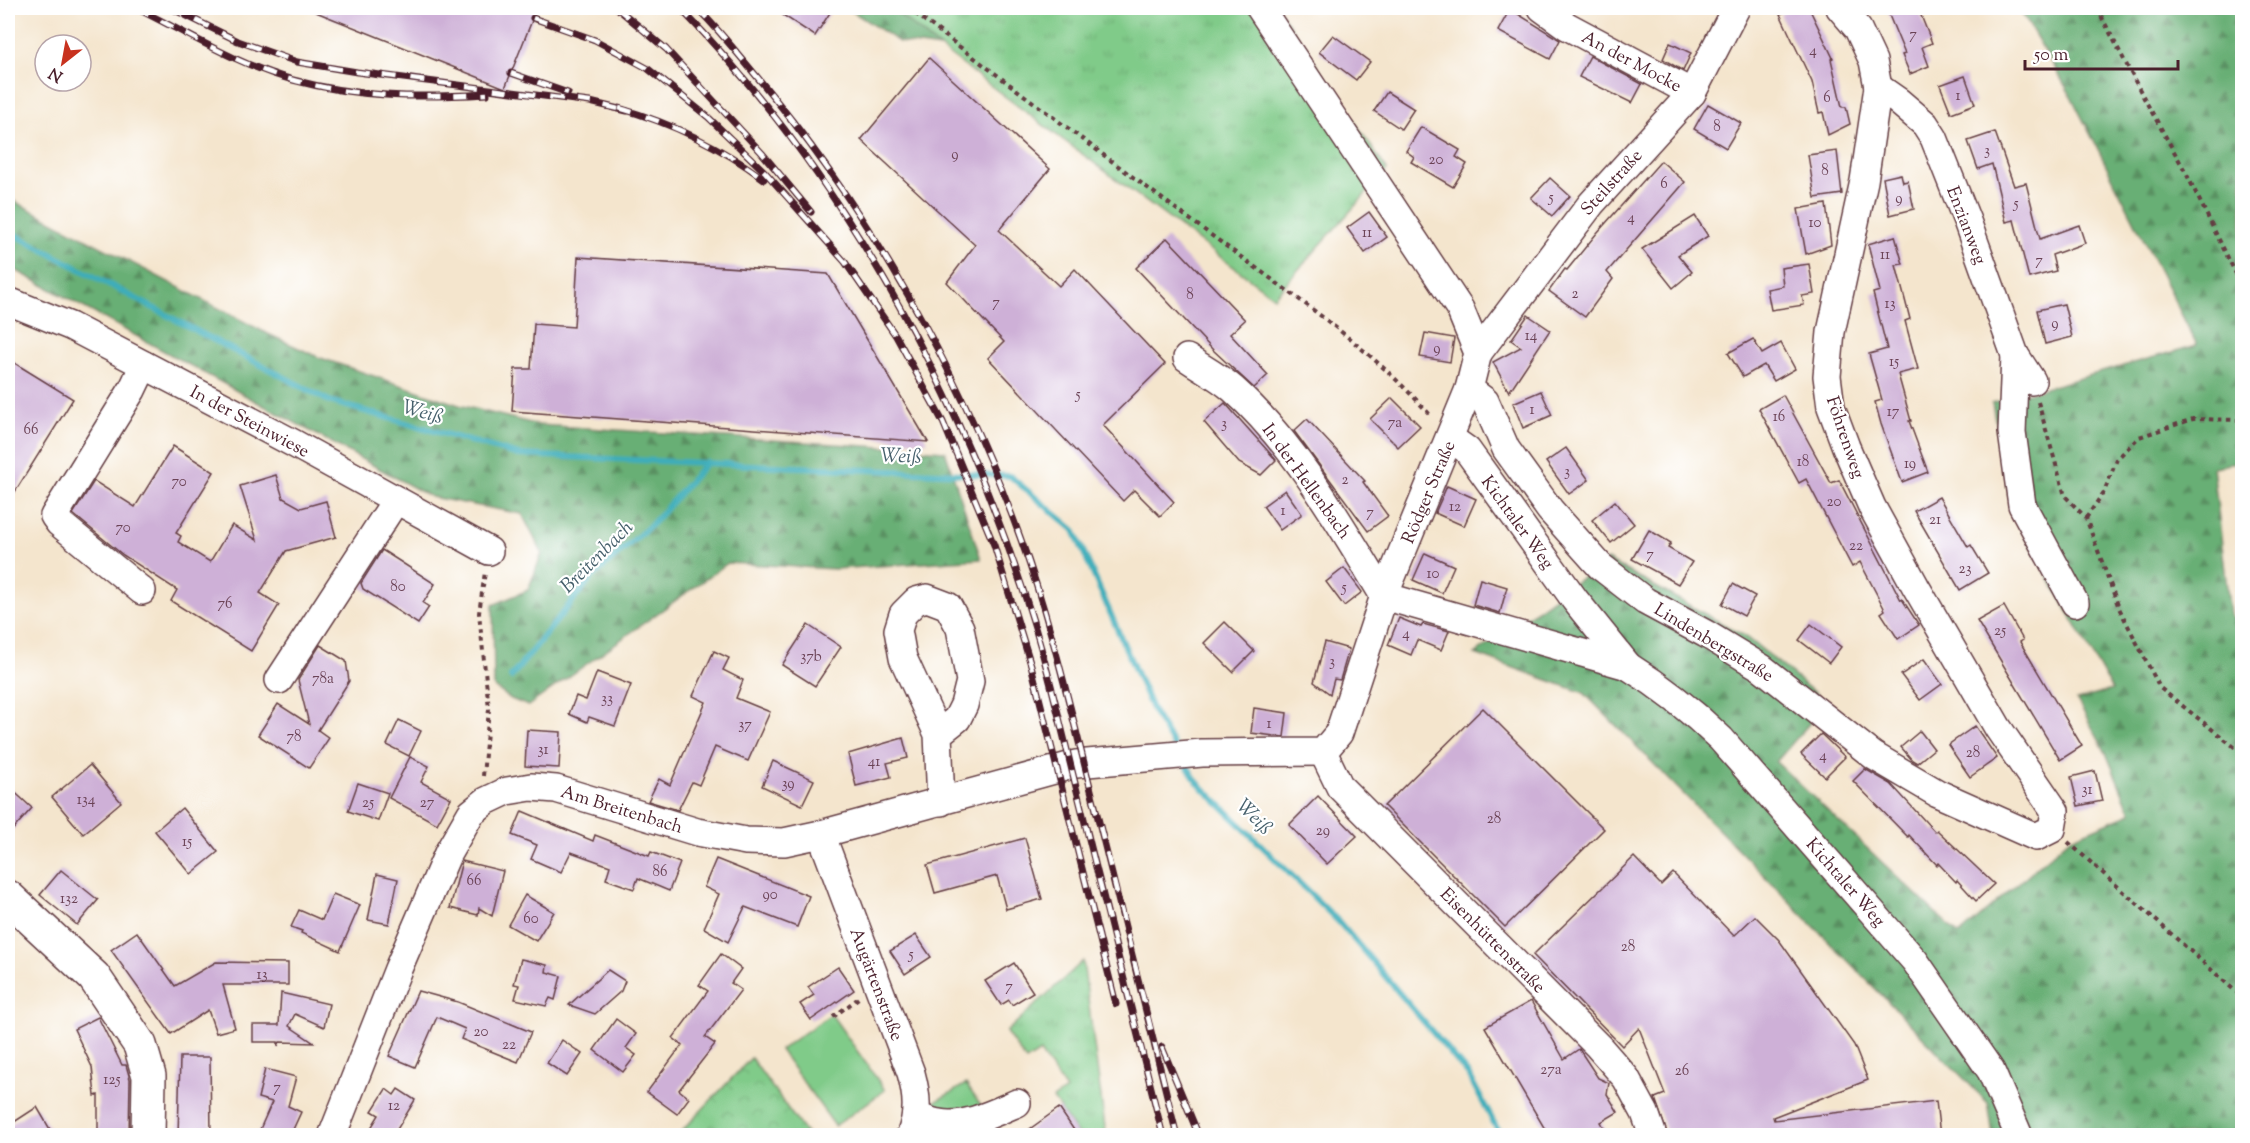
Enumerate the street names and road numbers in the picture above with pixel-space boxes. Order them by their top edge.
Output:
street label: An der Mocke [1576,25,1686,100]
street label: Steilstraße [1576,144,1649,222]
street label: Enzianweg [1938,183,1992,269]
street label: In der Steinwiese [185,380,314,465]
street label: Föhrenweg [1818,393,1870,482]
street label: In der Hellenbach [1255,419,1356,546]
street label: Rödger Straße [1396,437,1463,548]
street label: Kichtaler Weg [1473,471,1559,576]
street label: Lindenbergstraße [1648,598,1778,690]
street label: Am Breitenbach [557,780,686,842]
street label: Kichtaler Weg [1799,833,1891,934]
street label: Eisenhüttenstraße [1433,883,1550,1000]
street label: Augärtenstraße [842,924,909,1045]

